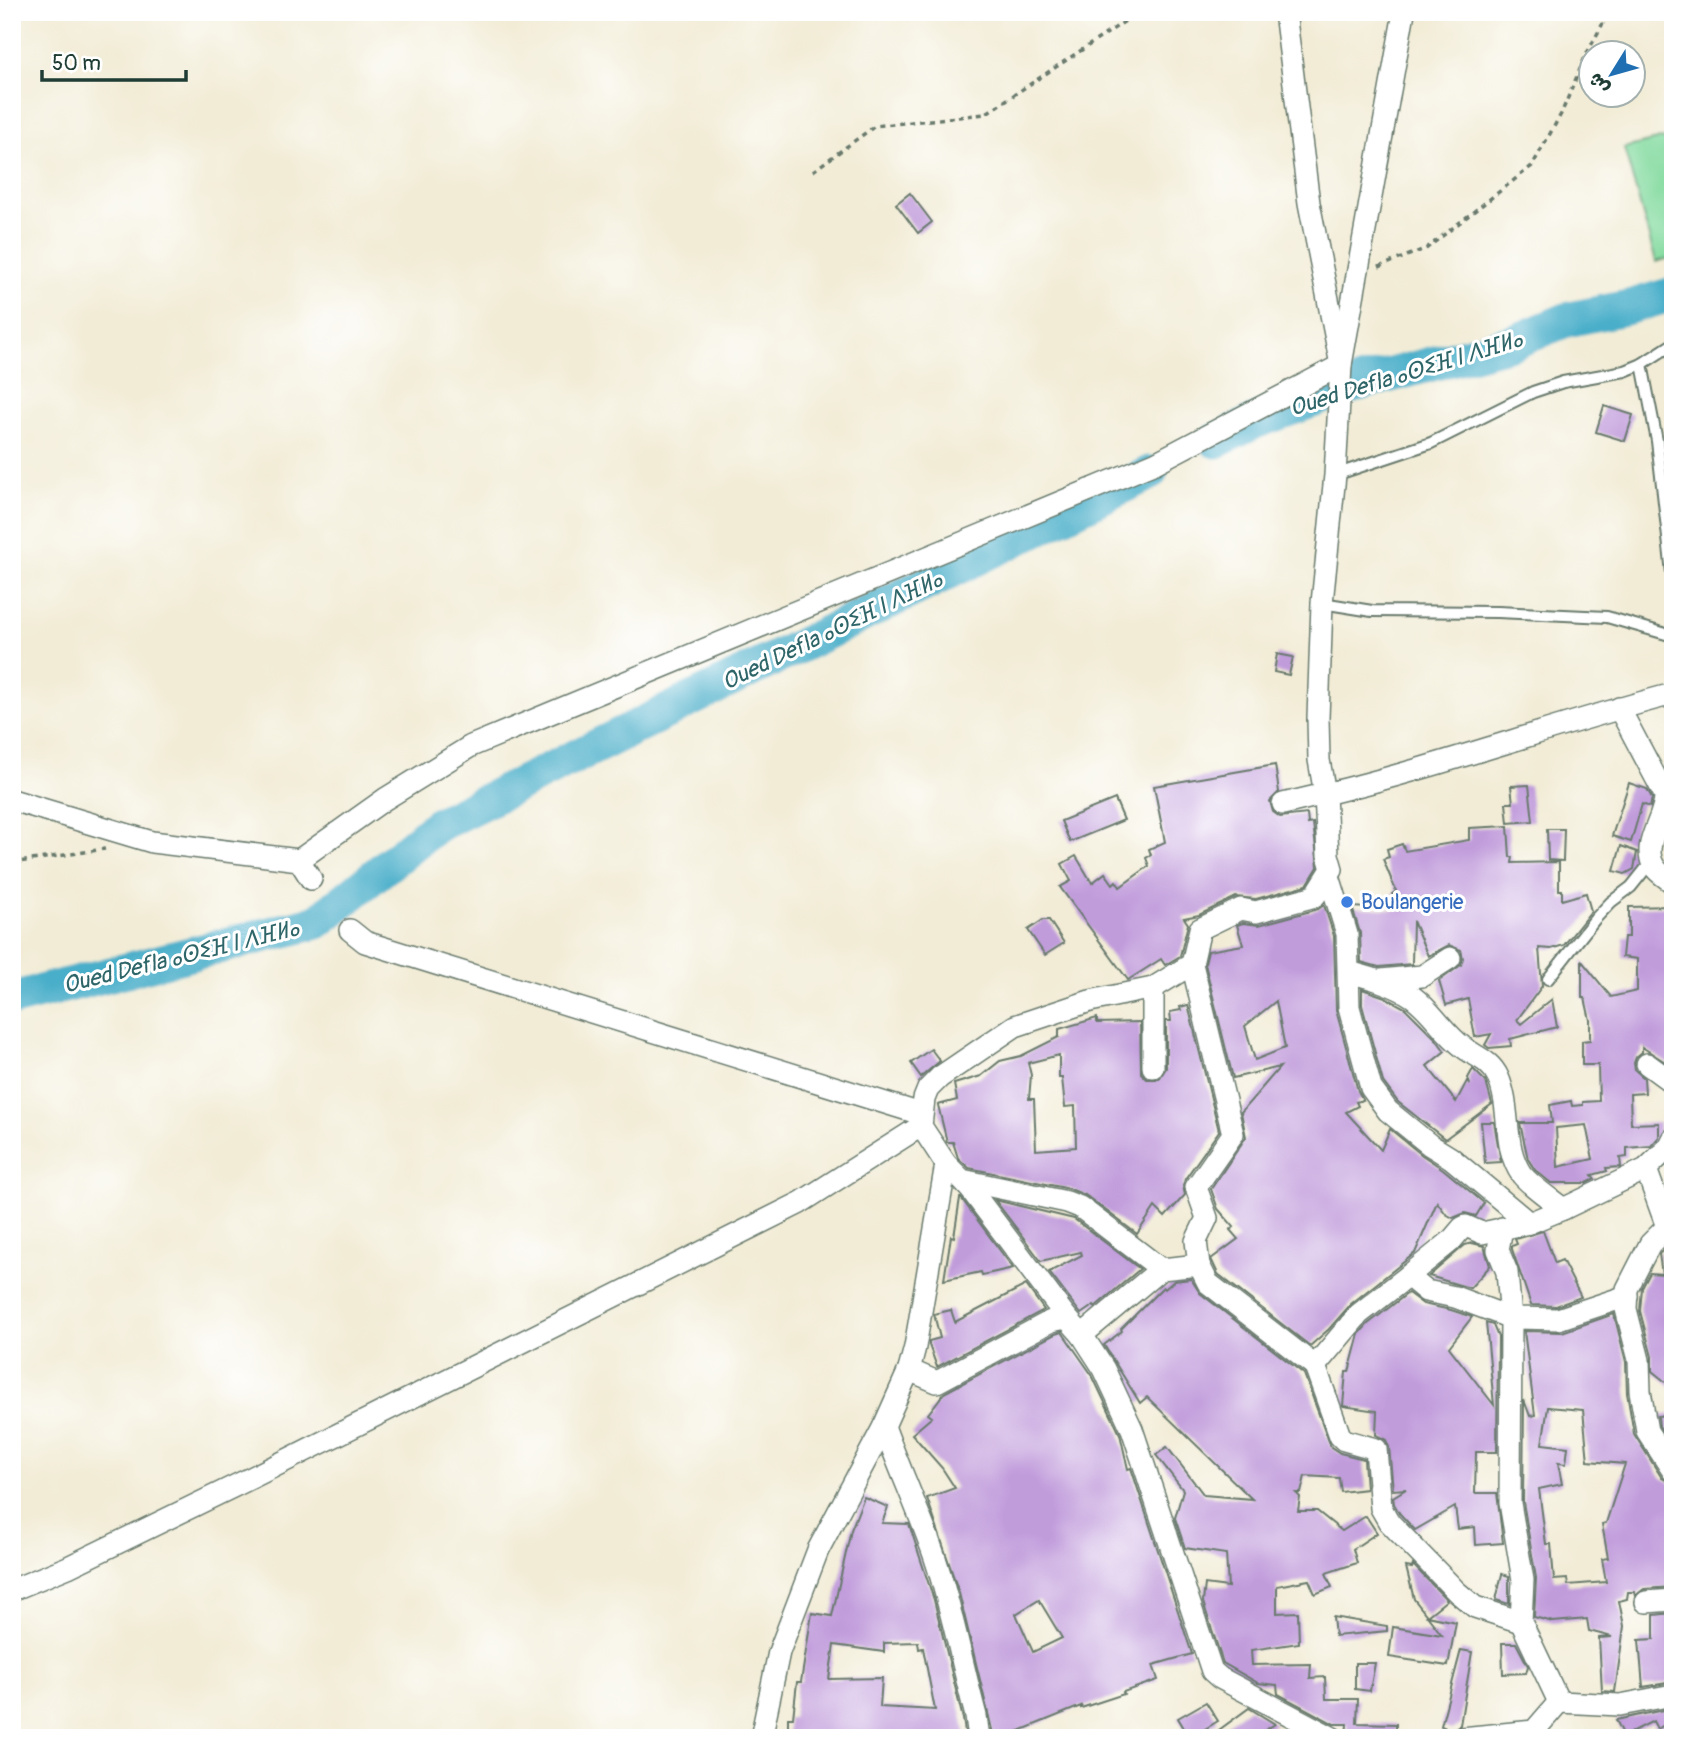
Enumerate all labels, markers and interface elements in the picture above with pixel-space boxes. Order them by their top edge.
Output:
scale bar [42,38,186,82]
north arrow [1576,38,1646,108]
text: 50 m [52,50,101,77]
text: ش [1583,68,1615,99]
water label: Oued Defla ⴰⵙⵉⴼ ⵏ ⴷⴼⵍⴰ [1286,324,1527,423]
water label: Oued Defla ⴰⵙⵉⴼ ⵏ ⴷⴼⵍⴰ [717,564,948,697]
place label: Boulangerie [1361,889,1464,916]
marker: Boulangerie [1339,894,1355,910]
water label: Oued Defla ⴰⵙⵉⴼ ⵏ ⴷⴼⵍⴰ [60,913,303,1000]

